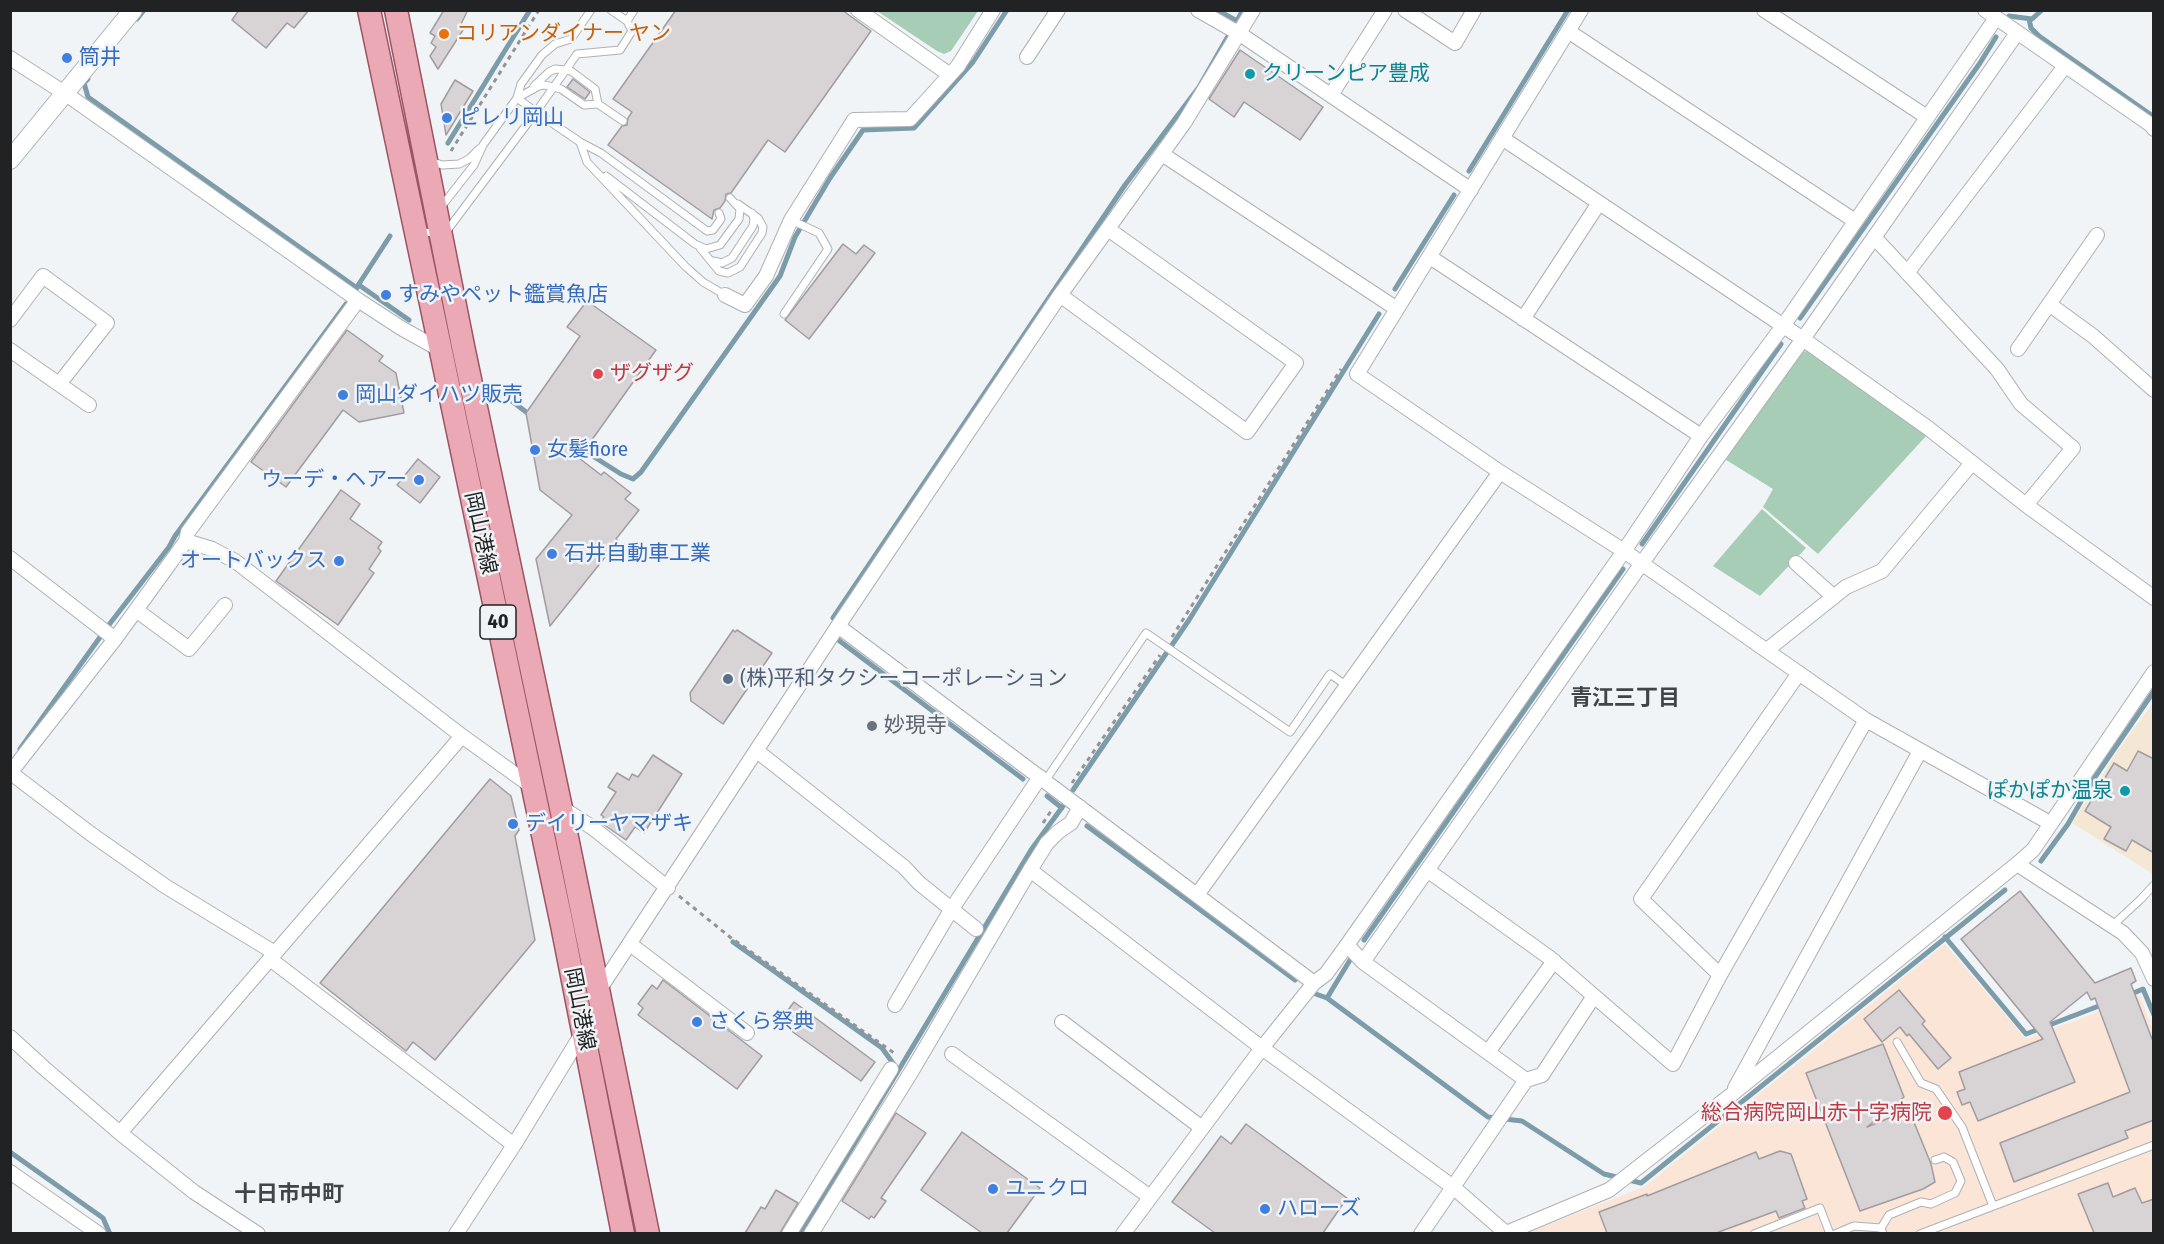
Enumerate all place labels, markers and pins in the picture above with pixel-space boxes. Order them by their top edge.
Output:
place label: コリアンダイナー ヤン [456,21,671,47]
marker: コリアンダイナー ヤン [437,27,451,41]
place label: 筒井 [79,45,121,71]
marker: 筒井 [60,51,74,65]
place label: クリーンピア豊成 [1262,61,1430,87]
marker: クリーンピア豊成 [1243,67,1257,81]
place label: ピレリ岡山 [459,105,564,131]
marker: ピレリ岡山 [440,111,454,125]
place label: すみやペット鑑賞魚店 [398,282,608,308]
marker: すみやペット鑑賞魚店 [379,288,393,302]
place label: ザグザグ [610,361,694,387]
marker: ザグザグ [591,367,605,381]
place label: 岡山ダイハツ販売 [355,382,523,408]
marker: 岡山ダイハツ販売 [336,388,350,402]
place label: 女髪fiore [547,437,628,463]
marker: 女髪fiore [528,443,542,457]
place label: ウーデ・ヘアー [261,467,407,493]
marker: ウーデ・ヘアー [412,473,426,487]
place label: 石井自動車工業 [564,541,711,567]
marker: 石井自動車工業 [545,547,559,561]
place label: オートバックス [180,548,327,574]
marker: オートバックス [332,554,346,568]
place label: (株)平和タクシーコーポレーション [740,666,1067,692]
marker: (株)平和タクシーコーポレーション [721,672,735,686]
place label: 妙現寺 [884,713,947,739]
marker: 妙現寺 [865,719,879,733]
place label: ぽかぽか温泉 [1987,778,2113,804]
marker: ぽかぽか温泉 [2118,784,2132,798]
place label: デイリーヤマザキ [525,811,693,837]
marker: デイリーヤマザキ [506,817,520,831]
place label: さくら祭典 [709,1009,814,1035]
marker: さくら祭典 [690,1015,704,1029]
place label: 総合病院岡山赤十字病院 [1701,1100,1932,1126]
marker: 総合病院岡山赤十字病院 [1936,1104,1954,1122]
place label: ユニクロ [1005,1176,1089,1202]
marker: ユニクロ [986,1182,1000,1196]
place label: ハローズ [1277,1196,1361,1222]
marker: ハローズ [1258,1202,1272,1216]

